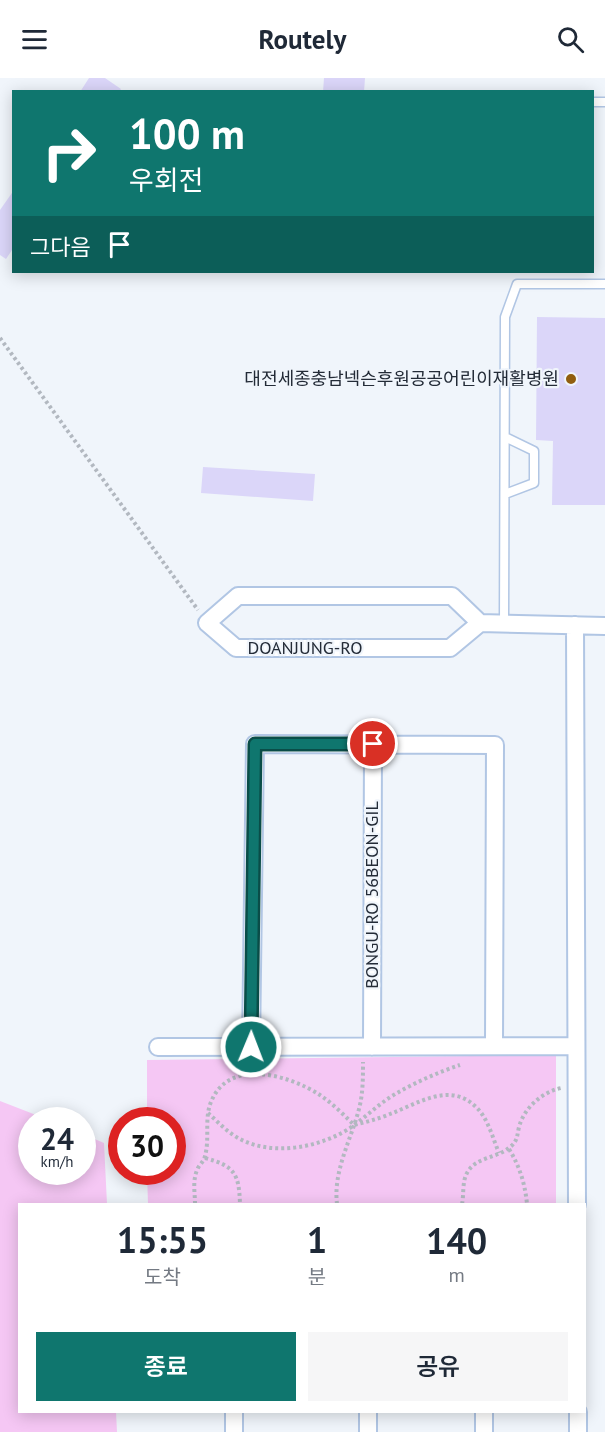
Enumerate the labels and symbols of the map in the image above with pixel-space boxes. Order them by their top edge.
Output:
place label: 대전세종충남넥슨후원공공어린이재활병원 [244,367,559,390]
marker: 대전세종충남넥슨후원공공어린이재활병원 [564,372,578,386]
street label: DOANJUNG-RO [247,636,363,659]
pin [347,718,398,769]
street label: BONGU-RO 56BEON-GIL [360,801,383,989]
position arrow [219,1015,283,1079]
speed limit sign: 30 [108,1107,186,1185]

